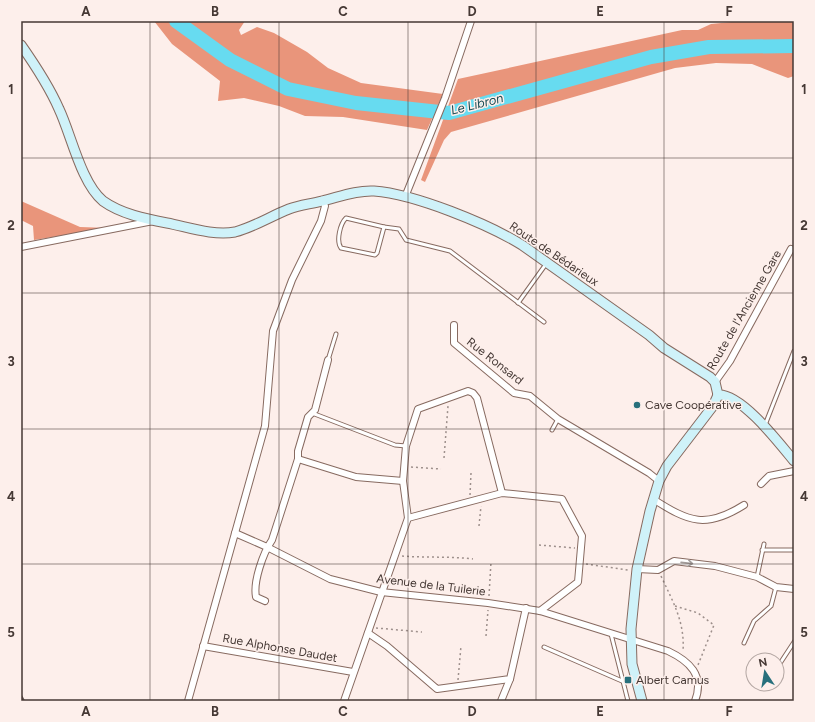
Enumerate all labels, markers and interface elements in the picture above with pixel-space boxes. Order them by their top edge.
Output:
text: A [81,4,91,19]
text: B [211,4,219,19]
text: C [338,4,348,19]
text: D [467,4,477,19]
text: E [596,4,604,19]
text: F [725,4,733,19]
text: 1 [8,82,14,97]
text: 1 [801,82,807,97]
water label: Le Libron [449,90,505,118]
text: 2 [7,218,15,233]
text: 2 [800,218,808,233]
street label: Route de Bédarieux [507,219,602,289]
street label: Route de l'Ancienne Gare [704,247,784,372]
street label: Rue Ronsard [464,335,526,387]
text: 3 [7,354,15,369]
text: 3 [800,354,808,369]
place label: Cave Coopérative [645,398,742,412]
marker: Cave Coopérative [632,400,642,410]
text: 4 [7,489,15,504]
text: 4 [800,489,808,504]
one-way arrow [680,559,693,567]
street label: Avenue de la Tuilerie [376,571,487,599]
text: 5 [7,625,15,640]
text: 5 [800,625,808,640]
street label: Rue Alphonse Daudet [222,631,339,665]
north arrow [745,652,785,692]
text: N [758,655,769,670]
place label: Albert Camus [636,673,710,687]
marker: Albert Camus [623,675,633,685]
text: A [81,704,91,719]
text: B [211,704,219,719]
text: C [338,704,348,719]
text: D [467,704,477,719]
text: E [596,704,604,719]
text: F [725,704,733,719]

